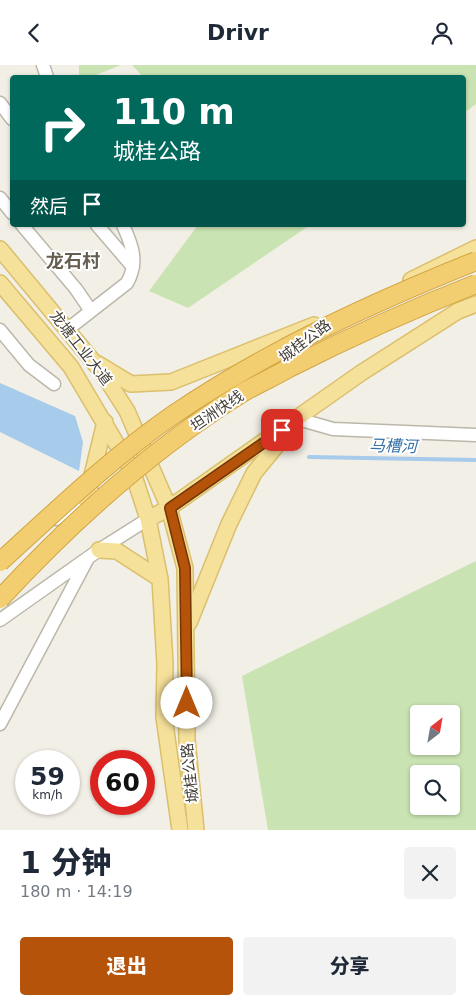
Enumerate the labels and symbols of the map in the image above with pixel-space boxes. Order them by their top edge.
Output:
district label: 龙石村 [46,250,100,271]
street label: 龙塘工业大道 [46,307,116,389]
street label: 城桂公路 [276,316,334,366]
street label: 坦洲快线 [187,387,247,435]
pin [261,409,303,451]
water label: 马槽河 [369,436,420,456]
position arrow [160,676,212,728]
north arrow [410,705,460,755]
street label: 城桂公路 [178,742,202,804]
speed limit sign: 60 [90,750,155,815]

